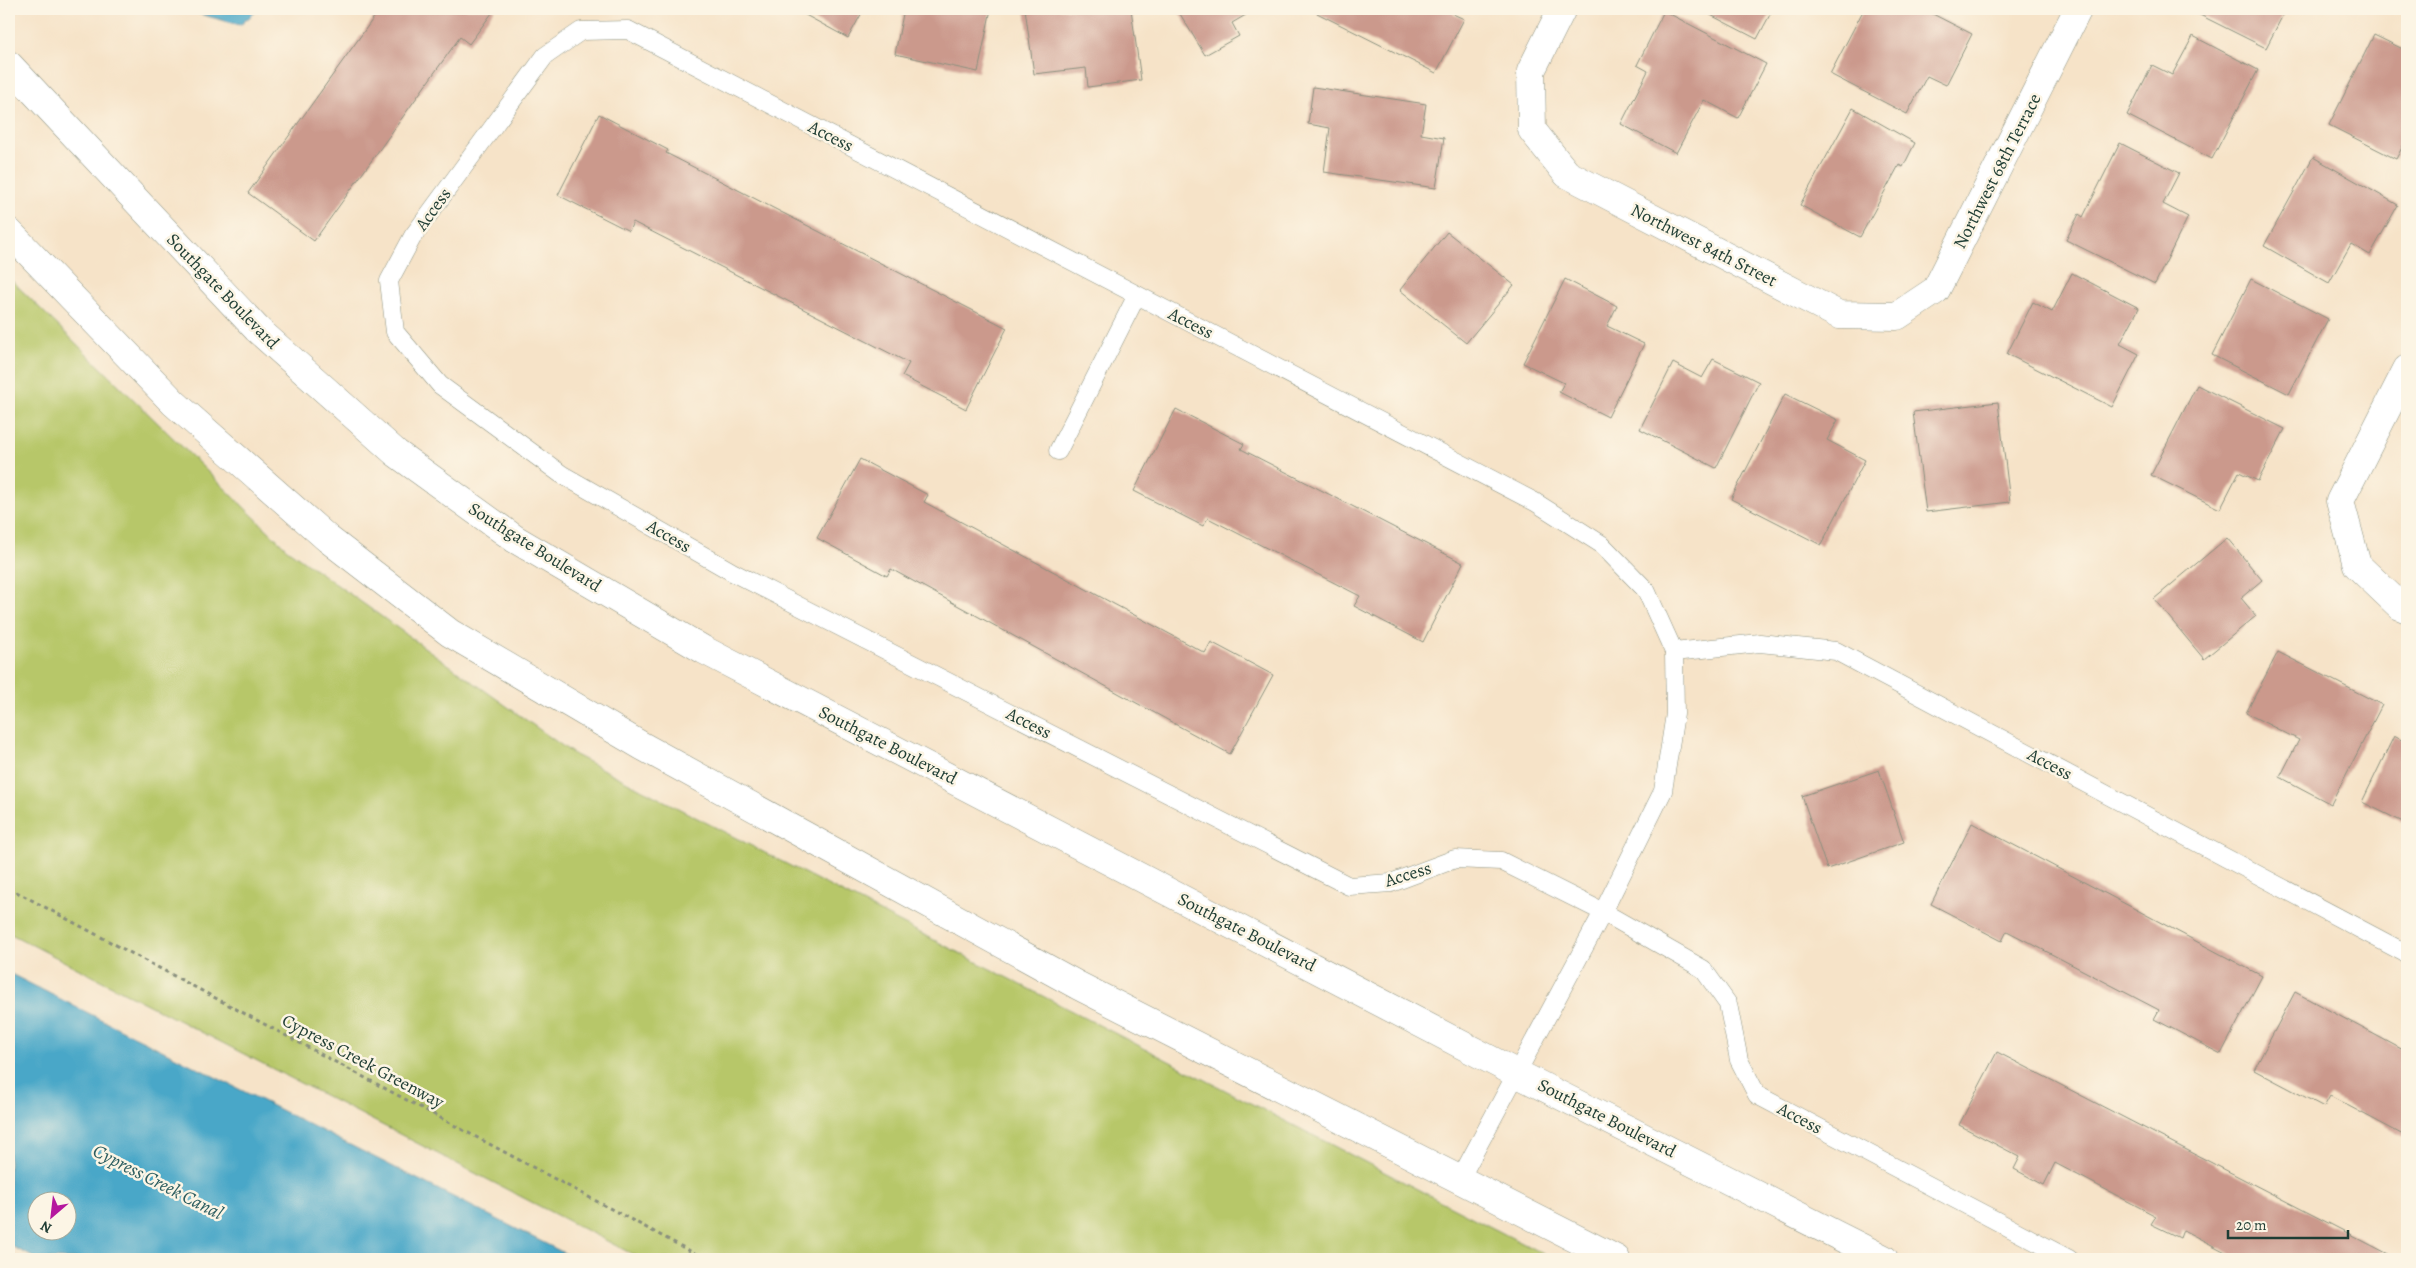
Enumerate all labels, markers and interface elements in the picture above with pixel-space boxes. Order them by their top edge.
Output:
street label: Northwest 68th Terrace [1947,89,2047,253]
street label: Access [803,114,858,157]
street label: Access [409,183,457,236]
street label: Northwest 84th Street [1627,198,1781,292]
street label: Southgate Boulevard [161,228,285,354]
street label: Access [1163,301,1218,344]
street label: Southgate Boulevard [464,496,606,598]
street label: Access [642,513,696,558]
street label: Southgate Boulevard [815,700,962,790]
street label: Access [1001,701,1056,744]
street label: Access [2023,742,2077,786]
street label: Access [1381,856,1434,893]
street label: Southgate Boulevard [1174,887,1321,977]
street label: Cypress Creek Greenway [278,1008,449,1114]
street label: Southgate Boulevard [1534,1073,1681,1163]
street label: Access [1773,1096,1827,1140]
water label: Cypress Creek Canal [88,1138,228,1226]
north arrow [28,1190,78,1240]
scale bar [2228,1208,2348,1240]
text: 20 m [2236,1215,2267,1235]
text: N [37,1216,55,1238]

